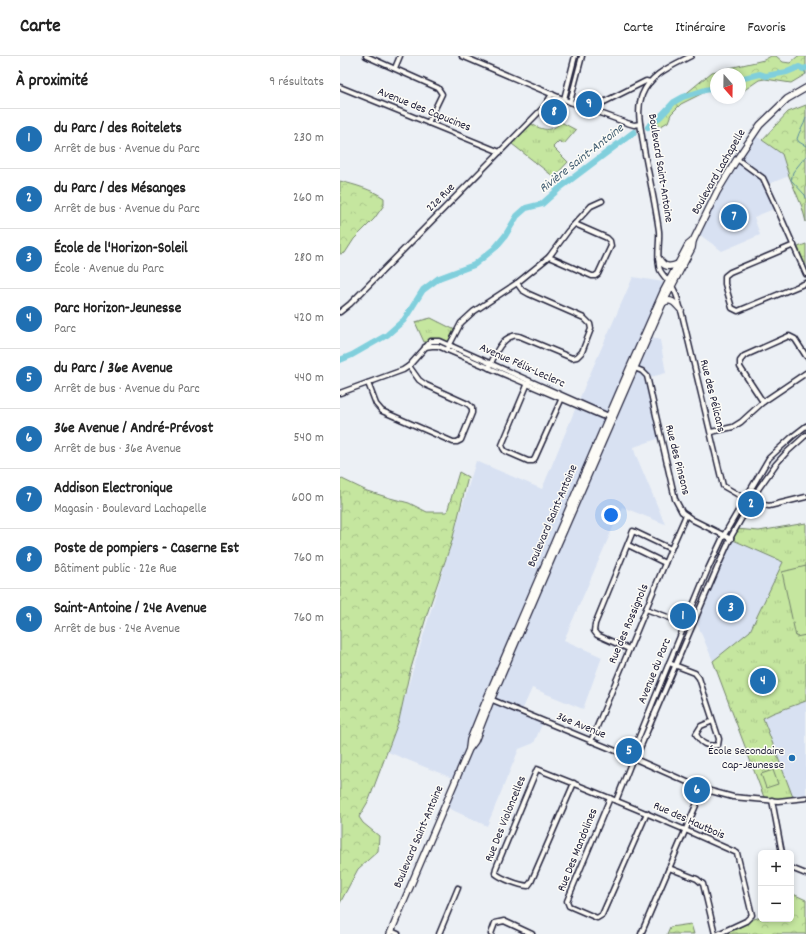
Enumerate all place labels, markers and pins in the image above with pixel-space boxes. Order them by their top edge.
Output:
pin: 9 [576,89,602,119]
pin: 8 [541,97,567,127]
pin: 7 [721,202,747,232]
pin: 2 [738,489,764,519]
pin: 3 [718,593,744,623]
pin: 1 [670,601,696,631]
pin: 4 [750,666,776,696]
pin: 5 [616,736,642,766]
place label: École Secondaire Cap-Jeunesse [708,743,784,774]
marker: École Secondaire Cap-Jeunesse [787,753,797,763]
pin: 6 [684,775,710,805]

